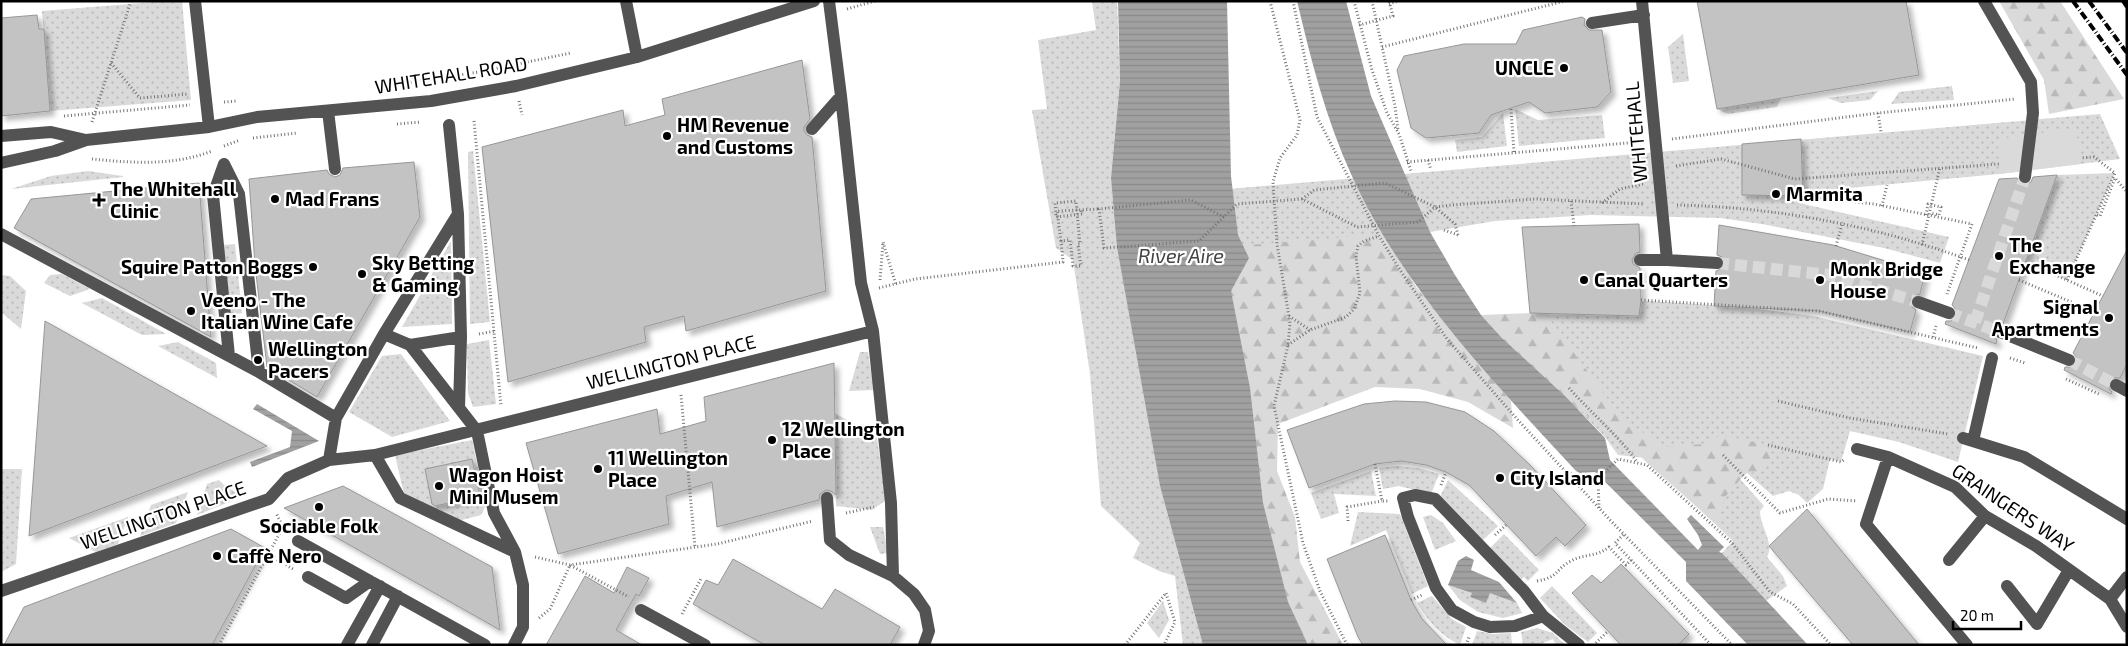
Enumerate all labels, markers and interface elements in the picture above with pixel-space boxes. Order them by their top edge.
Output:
street label: WHITEHALL ROAD [373,51,529,98]
place label: UNCLE [1495,56,1554,79]
marker: UNCLE [1558,62,1570,74]
street label: WHITEHALL [1620,80,1651,184]
place label: HM Revenue and Customs [677,113,793,158]
marker: HM Revenue and Customs [661,130,673,142]
place label: The Whitehall Clinic [110,177,237,222]
place label: Marmita [1786,182,1863,205]
place label: Mad Frans [285,187,379,210]
marker: Marmita [1770,188,1782,200]
marker: The Whitehall Clinic [92,193,106,207]
marker: Mad Frans [269,193,281,205]
place label: The Exchange [2009,233,2096,278]
water label: River Aire [1138,243,1224,267]
marker: The Exchange [1993,250,2005,262]
place label: Sky Betting & Gaming [372,251,474,296]
place label: Squire Patton Boggs [121,255,303,278]
place label: Monk Bridge House [1830,257,1943,302]
marker: Squire Patton Boggs [307,261,319,273]
marker: Sky Betting & Gaming [356,268,368,280]
place label: Canal Quarters [1594,268,1728,292]
marker: Canal Quarters [1578,274,1590,286]
marker: Monk Bridge House [1814,274,1826,286]
place label: Veeno - The Italian Wine Cafe [201,288,353,333]
place label: Signal Apartments [1992,295,2100,340]
marker: Veeno - The Italian Wine Cafe [185,305,197,317]
marker: Signal Apartments [2103,312,2115,324]
street label: WELLINGTON PLACE [584,329,758,394]
place label: Wellington Pacers [268,337,368,382]
marker: Wellington Pacers [252,354,264,366]
place label: 12 Wellington Place [782,417,905,462]
marker: 12 Wellington Place [766,434,778,446]
place label: 11 Wellington Place [608,446,728,491]
street label: GRAINGERS WAY [1948,458,2079,557]
place label: Wagon Hoist Mini Musem [449,463,563,508]
marker: 11 Wellington Place [592,463,604,475]
place label: City Island [1510,466,1604,490]
marker: City Island [1494,472,1506,484]
street label: WELLINGTON PLACE [77,475,249,554]
marker: Wagon Hoist Mini Musem [433,480,445,492]
marker: Sociable Folk [313,501,325,513]
place label: Sociable Folk [260,514,379,537]
place label: Caffè Nero [227,544,322,567]
marker: Caffè Nero [211,550,223,562]
scale bar [1953,598,2020,630]
text: 20 m [1960,606,1994,624]

